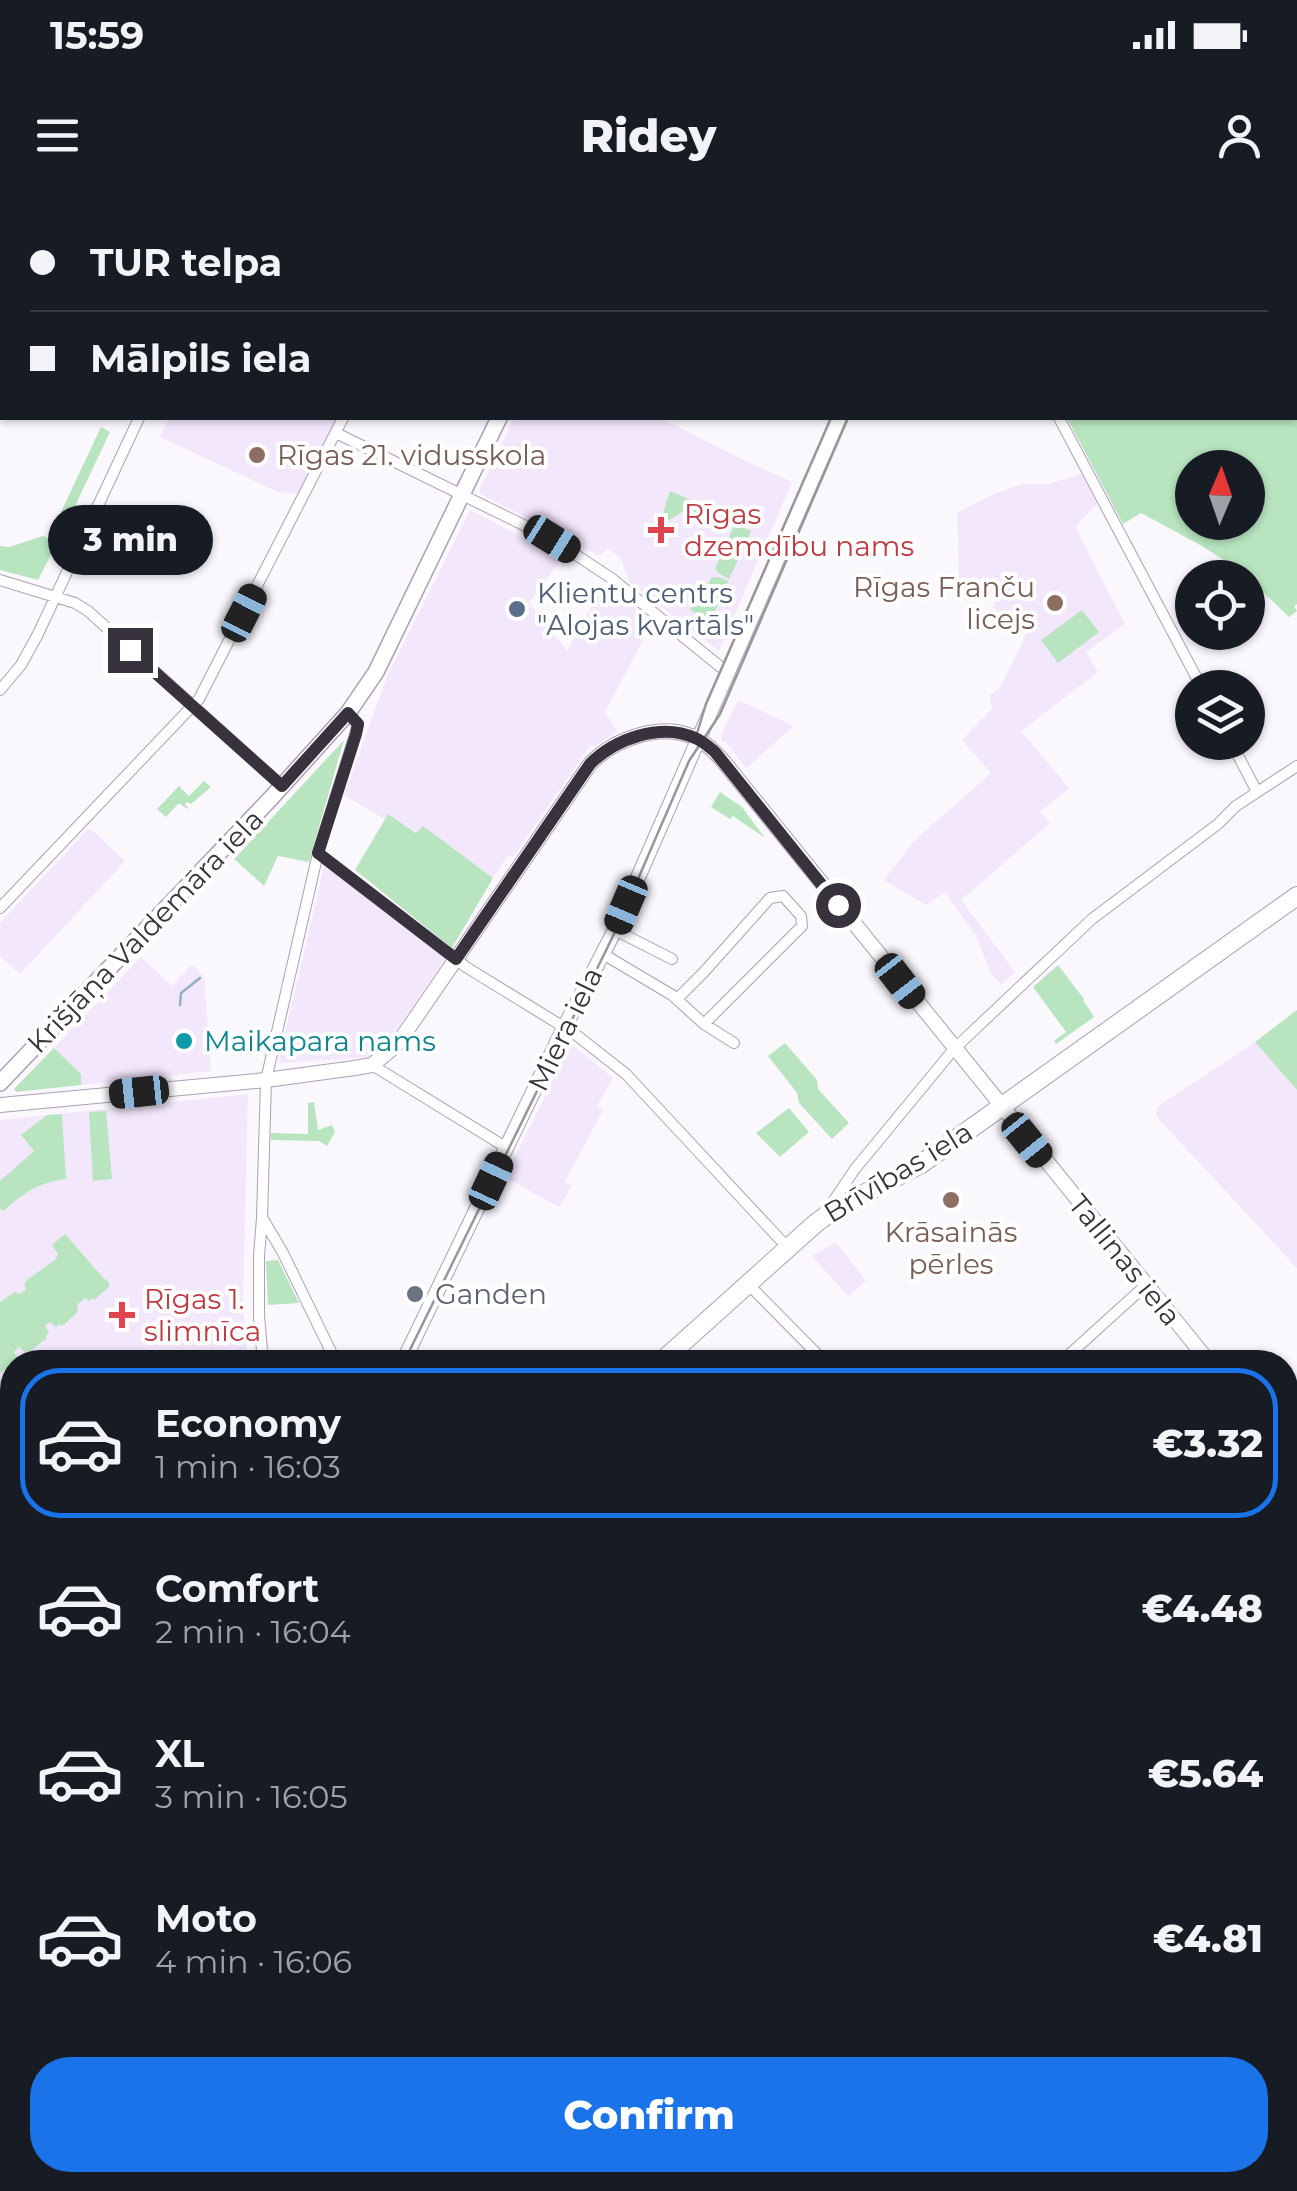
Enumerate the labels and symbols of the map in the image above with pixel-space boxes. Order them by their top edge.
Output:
place label: Rīgas 21. vidusskola [277,438,546,472]
marker: Rīgas 21. vidusskola [246,444,268,466]
north arrow [1175,450,1265,540]
place label: Rīgas dzemdību nams [684,497,914,563]
callout: 3 min [48,505,212,575]
car [519,510,585,568]
marker: Rīgas dzemdību nams [648,517,674,543]
place label: Rīgas Franču licejs [853,570,1035,636]
place label: Klientu centrs "Alojas kvartāls" [537,576,754,642]
car [217,579,271,647]
marker: Rīgas Franču licejs [1044,592,1066,614]
marker: Klientu centrs "Alojas kvartāls" [506,598,528,620]
route end [108,628,153,673]
street label: Krišjāņa Valdemāra iela [20,802,270,1060]
car [600,872,652,938]
route start [816,883,861,928]
car [870,948,930,1014]
street label: Miera iela [520,961,610,1097]
place label: Maikapara nams [204,1024,436,1058]
marker: Maikapara nams [173,1030,195,1052]
car [108,1074,170,1110]
car [996,1107,1058,1173]
street label: Brīvības iela [818,1114,978,1230]
car [465,1147,517,1215]
street label: Tallinas iela [1062,1187,1188,1333]
marker: Krāsainās pērles [940,1189,962,1211]
place label: Krāsainās pērles [884,1215,1018,1281]
place label: Ganden [435,1277,547,1311]
place label: Rīgas 1. slimnīca [144,1282,261,1348]
marker: Ganden [404,1283,426,1305]
marker: Rīgas 1. slimnīca [109,1302,135,1328]

